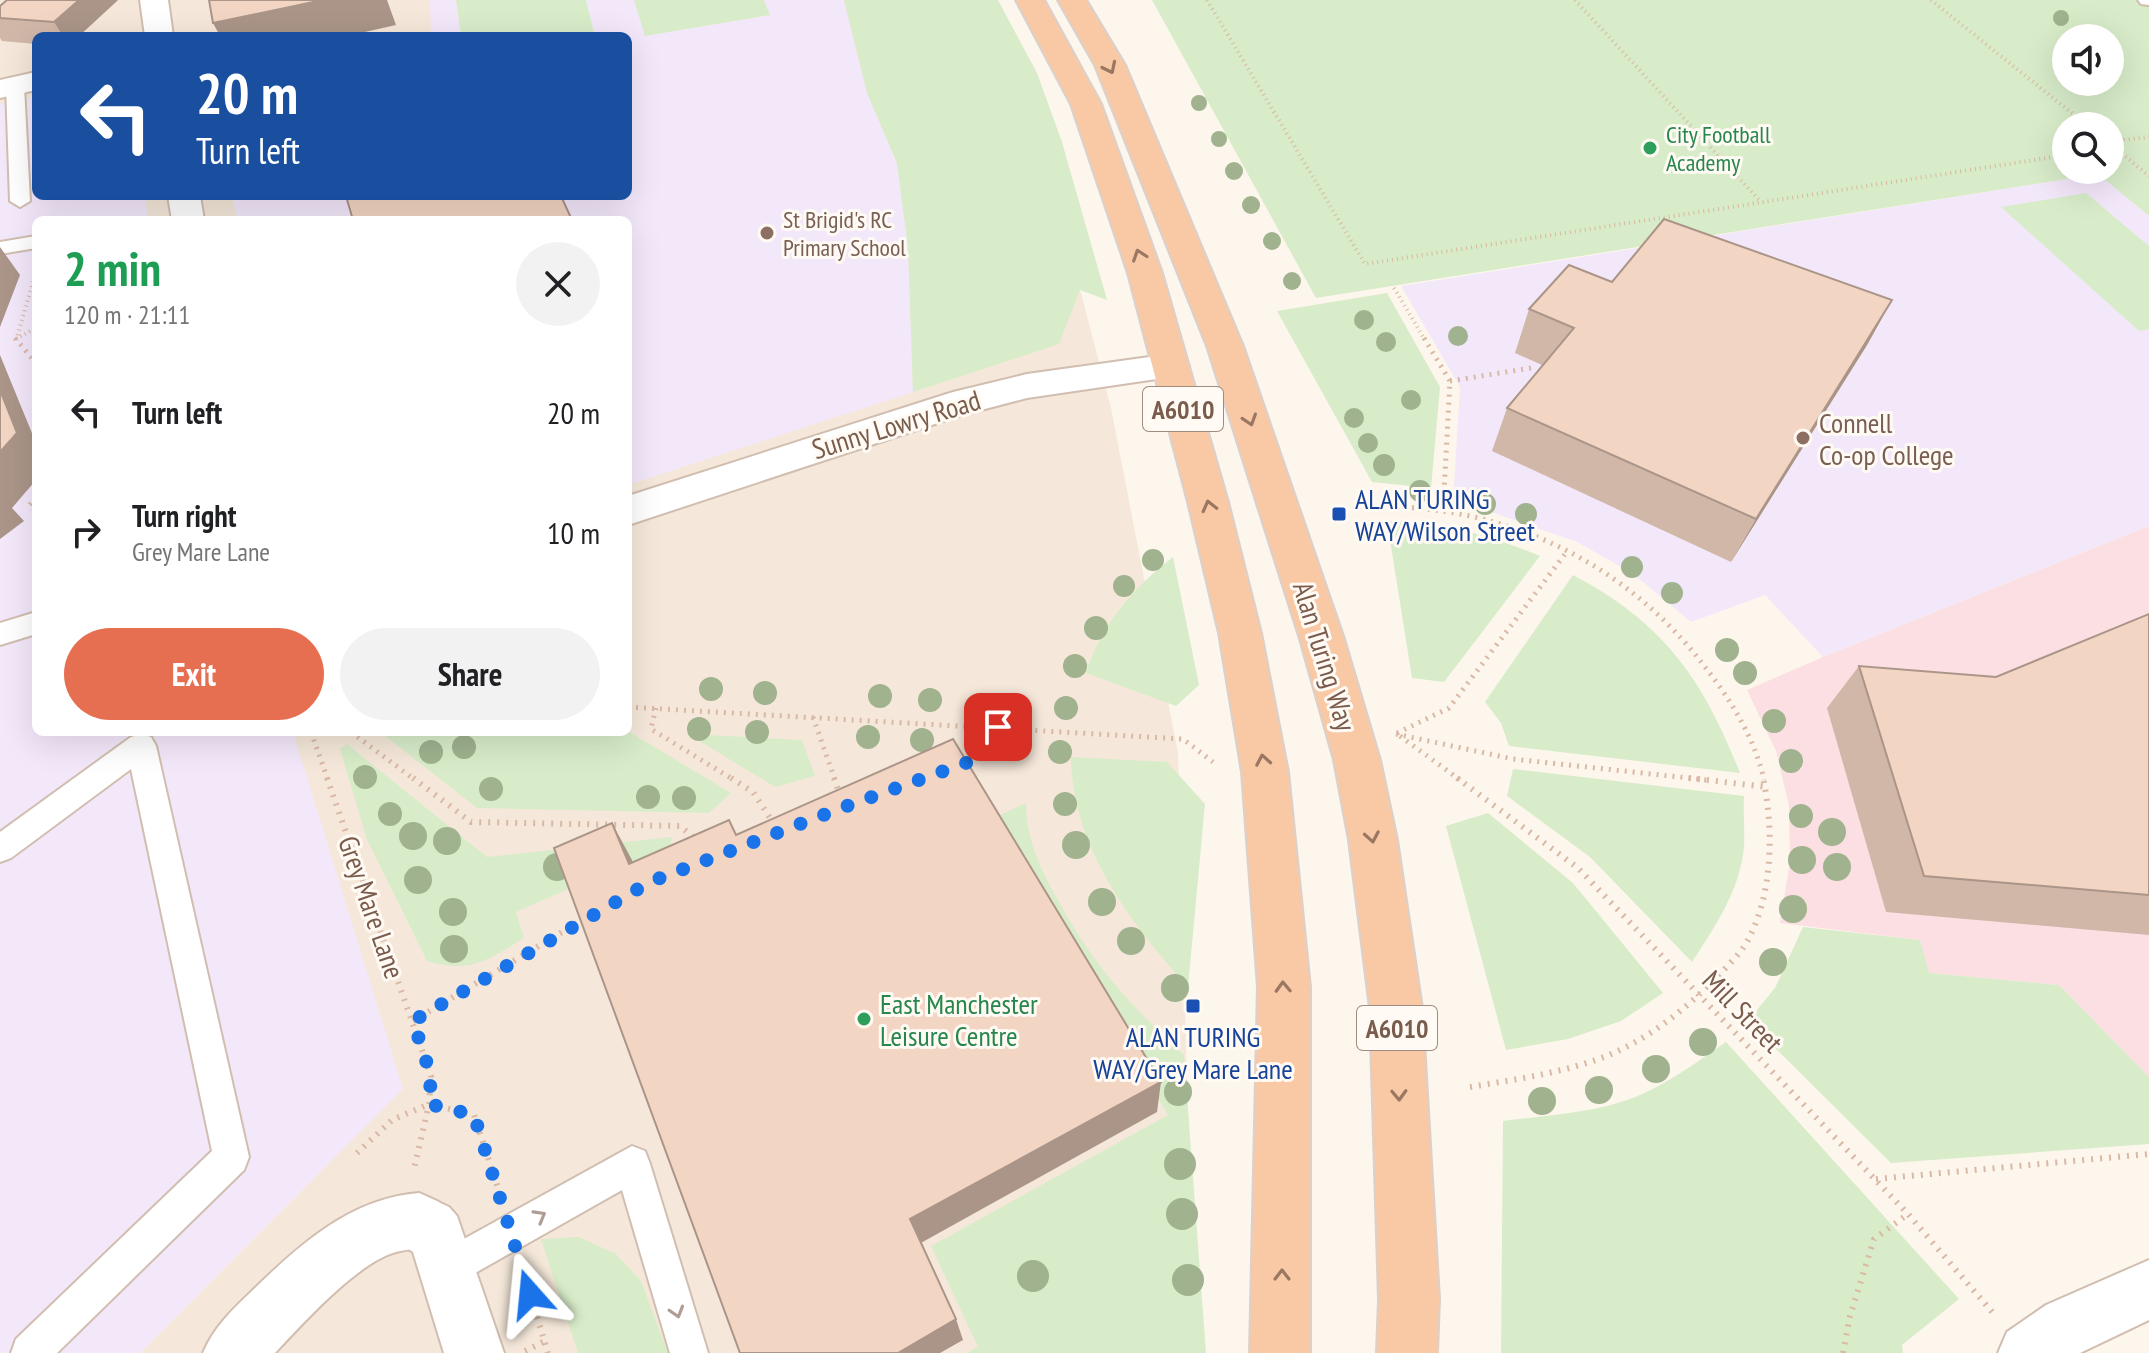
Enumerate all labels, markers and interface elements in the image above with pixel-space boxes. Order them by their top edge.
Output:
map controls [2052,24,2124,184]
button: sound [2052,24,2124,96]
text: 20 m [196,57,298,129]
one-way arrow [1100,59,1116,74]
icon: left [64,64,168,168]
button: search [2052,112,2124,184]
place label: City Football Academy [1666,119,1771,178]
text: Turn left [196,127,300,174]
marker: City Football Academy [1641,139,1659,157]
place label: St Brigid's RC Primary School [783,204,906,263]
marker: St Brigid's RC Primary School [758,224,776,242]
text: 2 min [64,237,161,299]
button: close [516,242,600,326]
one-way arrow [1132,249,1148,263]
text: 120 m · 21:11 [64,298,190,331]
street label: Sunny Lowry Road [807,381,985,467]
road number: A6010 [1143,387,1223,431]
icon: left [64,390,108,434]
text: Turn left [132,393,222,432]
text: 20 m [547,393,600,432]
place label: Connell Co-op College [1819,404,1954,473]
one-way arrow [1240,413,1256,427]
marker: Connell Co-op College [1794,429,1812,447]
place label: ALAN TURING WAY/Wilson Street [1355,480,1535,549]
text: Turn right [132,496,236,535]
one-way arrow [1201,499,1218,513]
marker: ALAN TURING WAY/Wilson Street [1330,505,1348,523]
icon: right [64,510,108,554]
text: 10 m [547,513,600,552]
text: Grey Mare Lane [132,535,270,568]
street label: Alan Turing Way [1285,577,1365,735]
button: Exit [64,628,324,720]
button: Share [340,628,600,720]
pin [964,693,1032,761]
icon: arrive [976,705,1020,749]
one-way arrow [1256,753,1273,767]
one-way arrow [1363,830,1380,843]
street label: Grey Mare Lane [330,831,414,983]
street label: Mill Street [1695,962,1792,1060]
one-way arrow [1274,980,1291,993]
place label: East Manchester Leisure Centre [880,985,1038,1054]
marker: ALAN TURING WAY/Grey Mare Lane [1184,997,1202,1015]
road number: A6010 [1357,1006,1437,1050]
marker: East Manchester Leisure Centre [855,1010,873,1028]
place label: ALAN TURING WAY/Grey Mare Lane [1093,1018,1293,1087]
one-way arrow [1391,1089,1408,1102]
one-way arrow [532,1210,547,1225]
position arrow [488,1252,572,1336]
one-way arrow [1273,1268,1291,1281]
one-way arrow [668,1305,684,1319]

